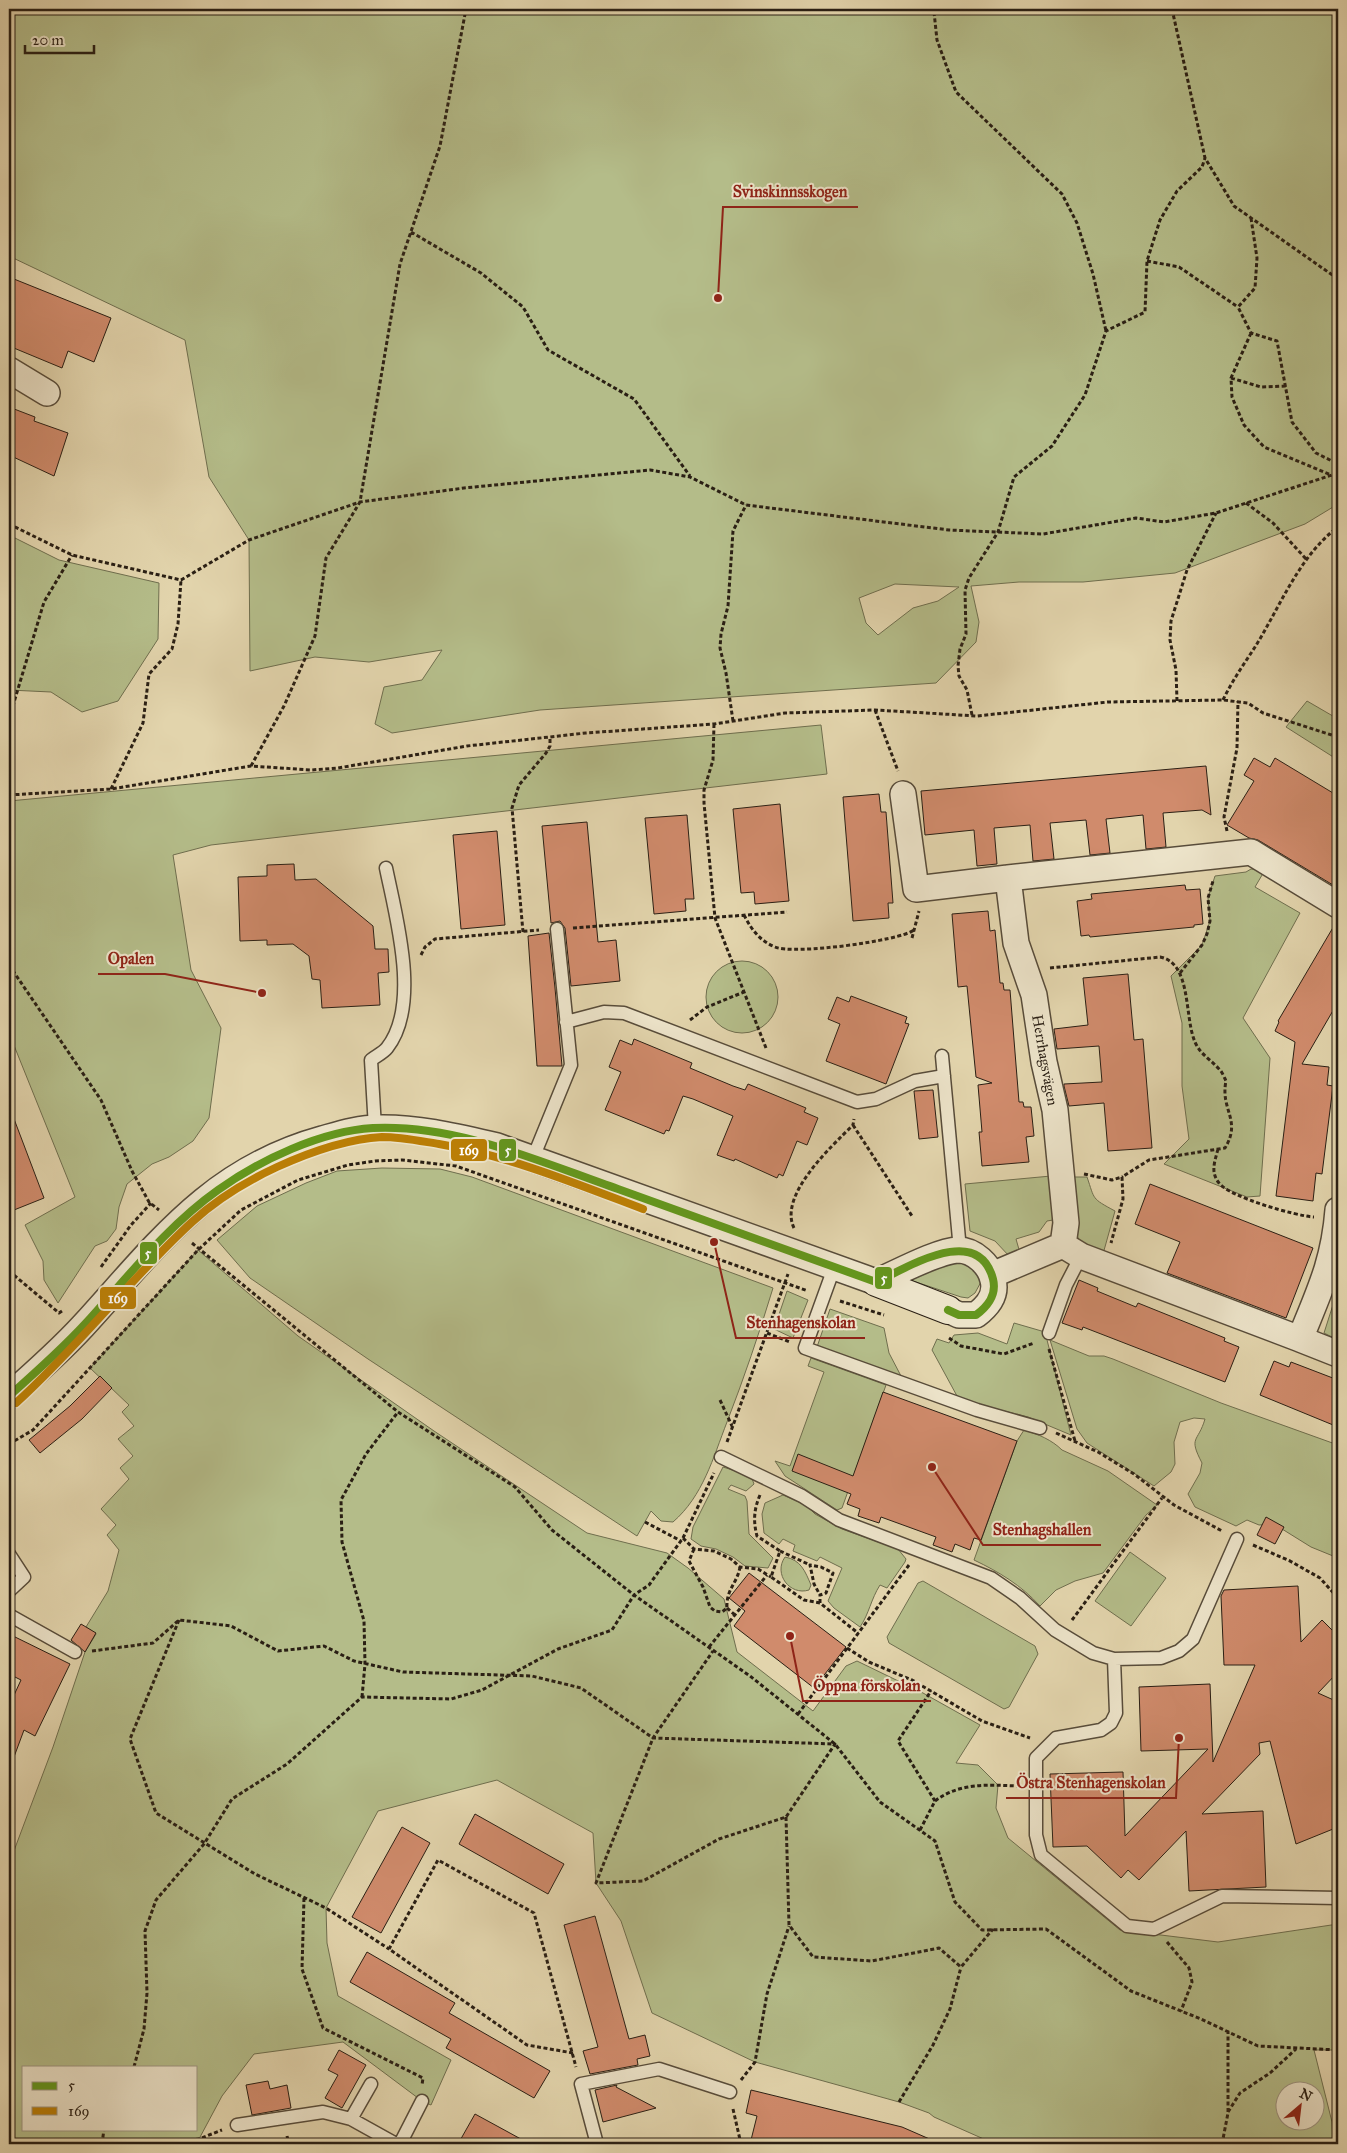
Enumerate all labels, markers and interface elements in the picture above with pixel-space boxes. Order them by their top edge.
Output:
scale bar [25,22,94,54]
text: 20 m [32,31,64,49]
callout: Svinskinnsskogen [723,176,858,207]
text: Svinskinnsskogen [733,182,848,202]
callout: Opalen [98,943,165,974]
text: Opalen [108,949,155,969]
street label: Herrhagsvägen [1028,1013,1062,1107]
line badge: 169 [450,1138,488,1162]
line badge: 5 [498,1138,517,1162]
text: 169 [459,1142,479,1160]
text: 5 [505,1142,512,1159]
line badge: 5 [139,1241,158,1265]
text: 5 [145,1245,152,1262]
line badge: 5 [874,1266,893,1290]
text: 5 [881,1270,888,1287]
line badge: 169 [99,1286,137,1310]
text: 169 [108,1290,128,1308]
callout: Stenhagenskolan [736,1307,865,1338]
text: Stenhagenskolan [746,1313,856,1333]
callout: Stenhagshallen [983,1514,1101,1545]
text: Stenhagshallen [993,1520,1092,1540]
callout: Öppna förskolan [803,1670,931,1701]
text: Öppna förskolan [813,1675,921,1696]
callout: Östra Stenhagenskolan [1006,1767,1176,1798]
text: Östra Stenhagenskolan [1016,1772,1166,1793]
legend [22,2066,198,2130]
text: 5 [68,2076,75,2094]
north arrow [1274,2080,1324,2130]
text: N [1297,2085,1315,2105]
text: 169 [68,2102,90,2120]

